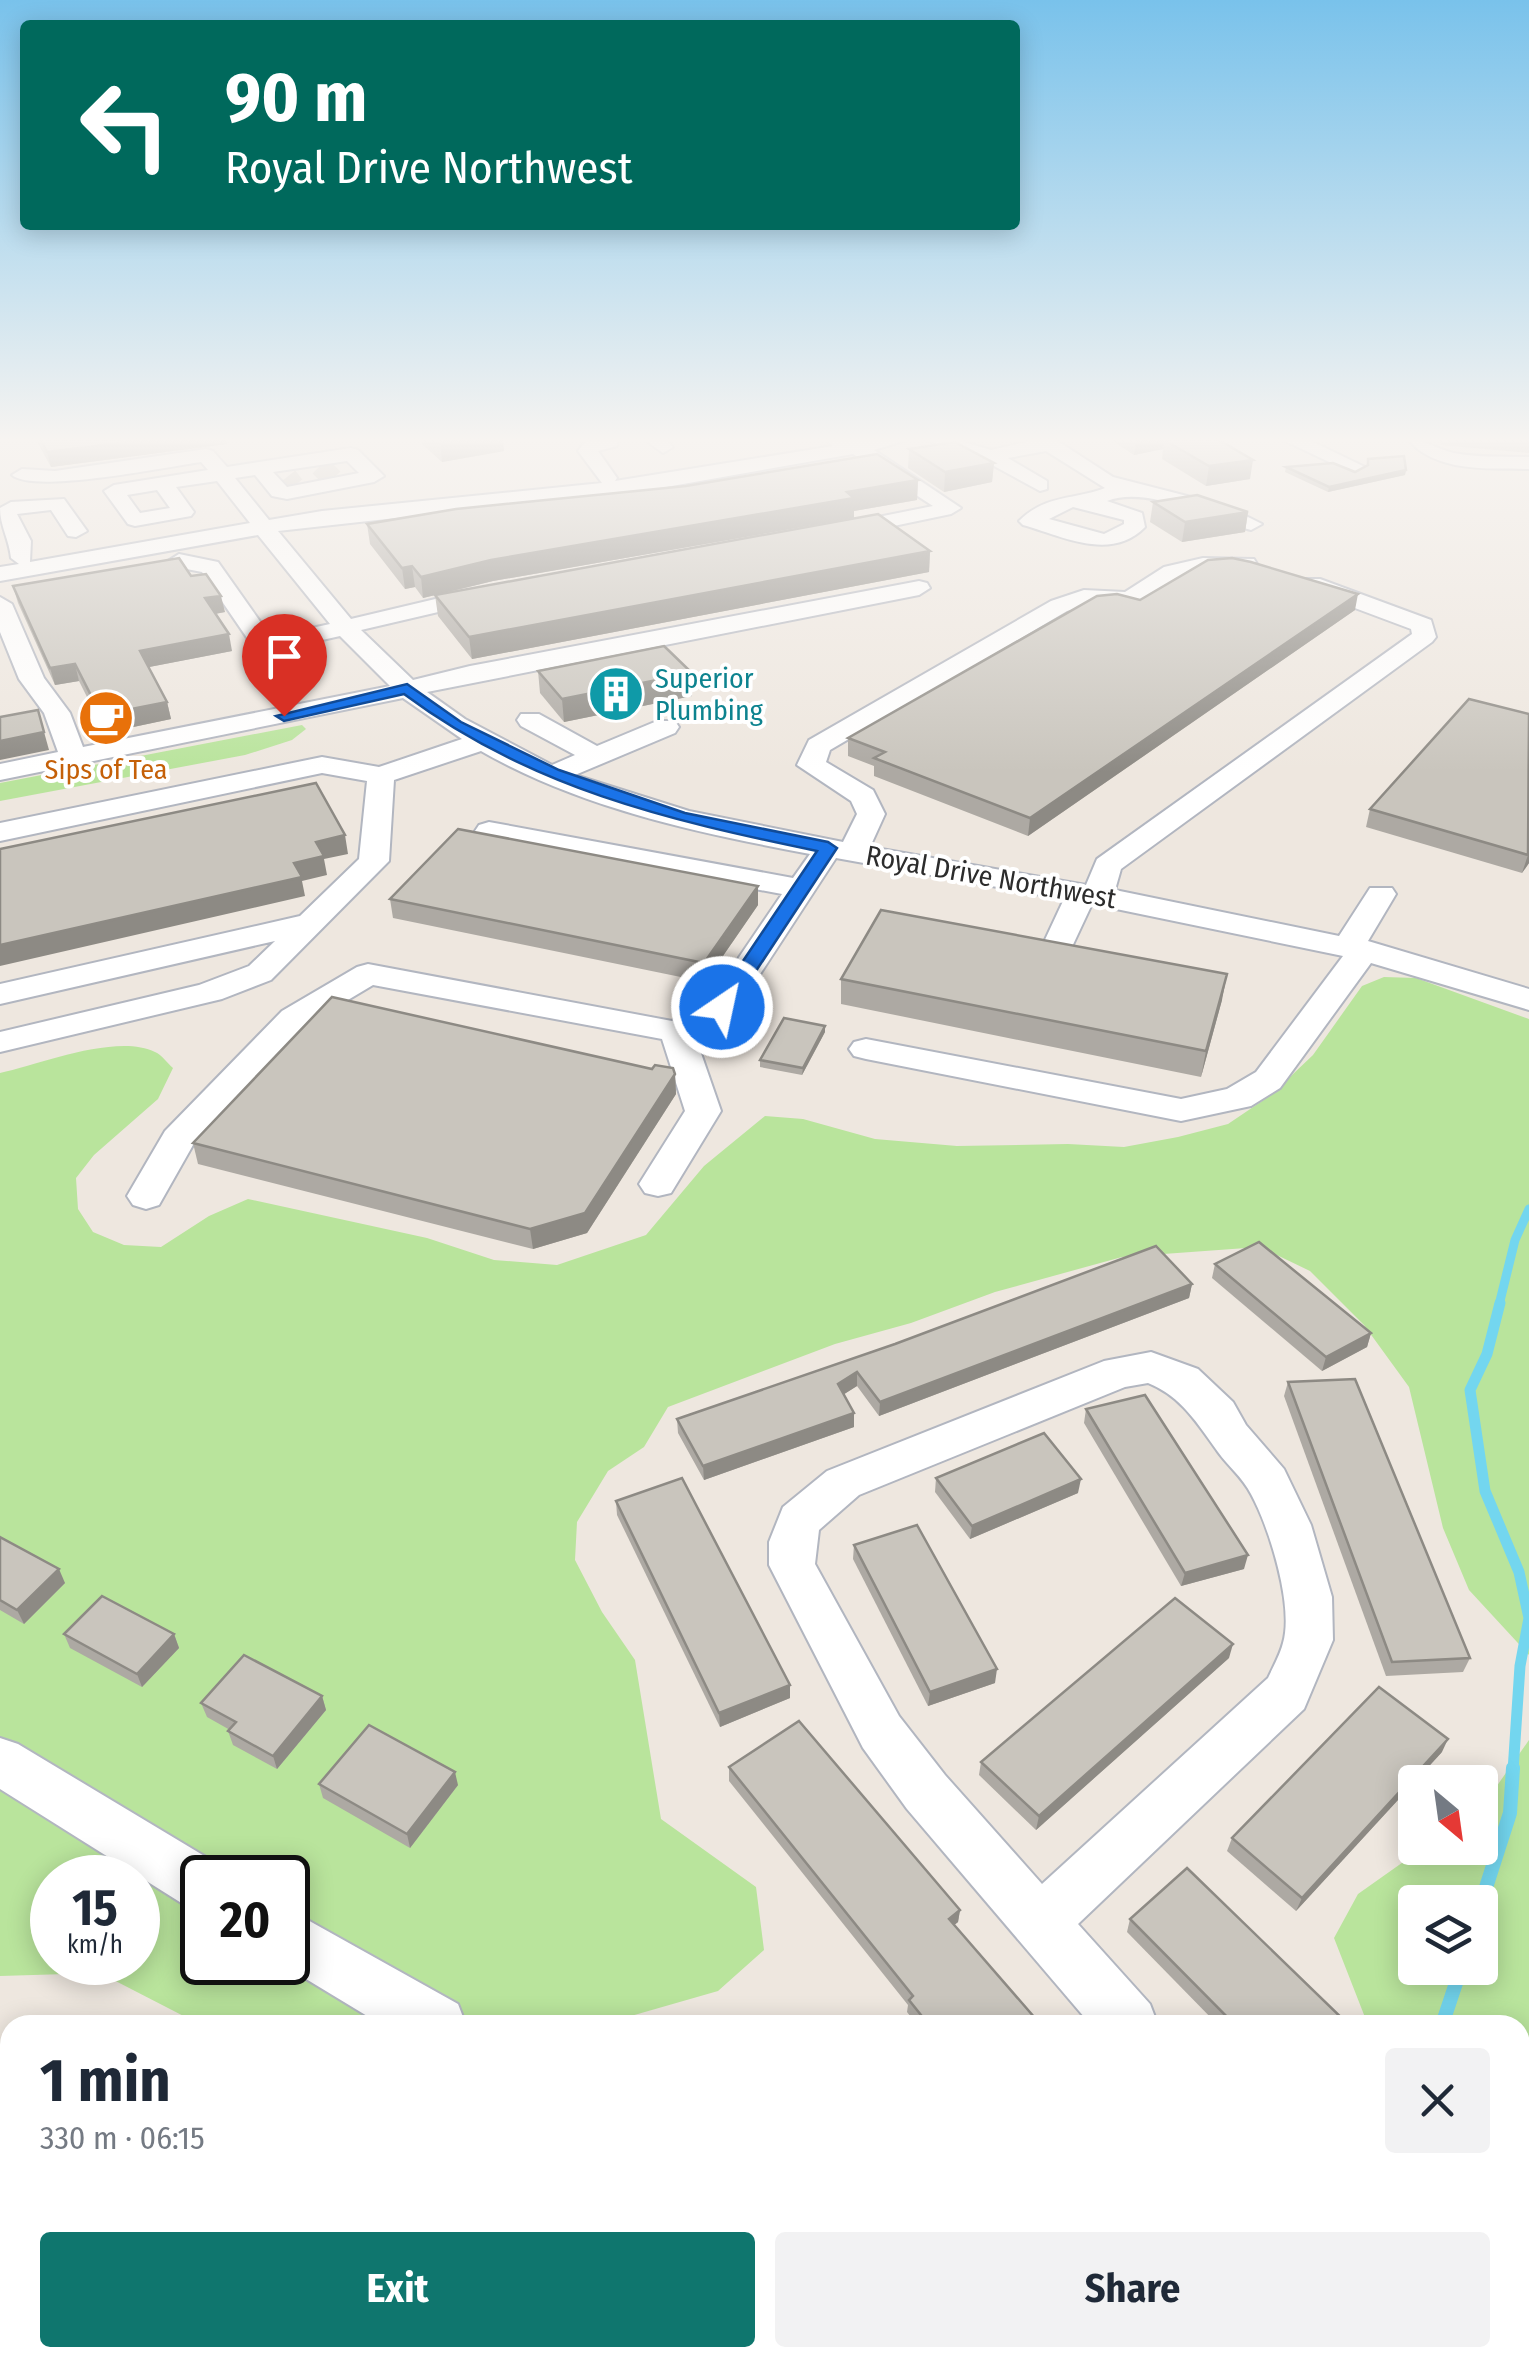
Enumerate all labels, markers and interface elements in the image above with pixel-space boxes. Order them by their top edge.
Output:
text: 90 m [225,56,367,140]
icon: left [60,60,190,190]
text: Royal Drive Northwest [225,141,632,195]
pin [242,614,327,717]
icon: arrive [257,629,312,684]
place label: Superior Plumbing [655,662,764,727]
building icon: Superior Plumbing [586,664,646,724]
cafe icon: Sips of Tea [76,688,136,748]
place label: Sips of Tea [45,753,167,786]
street label: Royal Drive Northwest [863,839,1120,915]
position arrow [670,955,774,1059]
north arrow [1398,1765,1498,1865]
map controls [1398,1765,1498,1985]
speed limit sign: 20 [180,1855,310,1985]
text: 15 [72,1878,118,1938]
button: layers [1398,1885,1498,1985]
text: km/h [67,1930,123,1960]
text: 1 min [40,2045,171,2117]
button: close [1385,2048,1490,2153]
text: 330 m · 06:15 [40,2119,205,2157]
button: Exit [40,2232,755,2347]
button: Share [775,2232,1490,2347]

